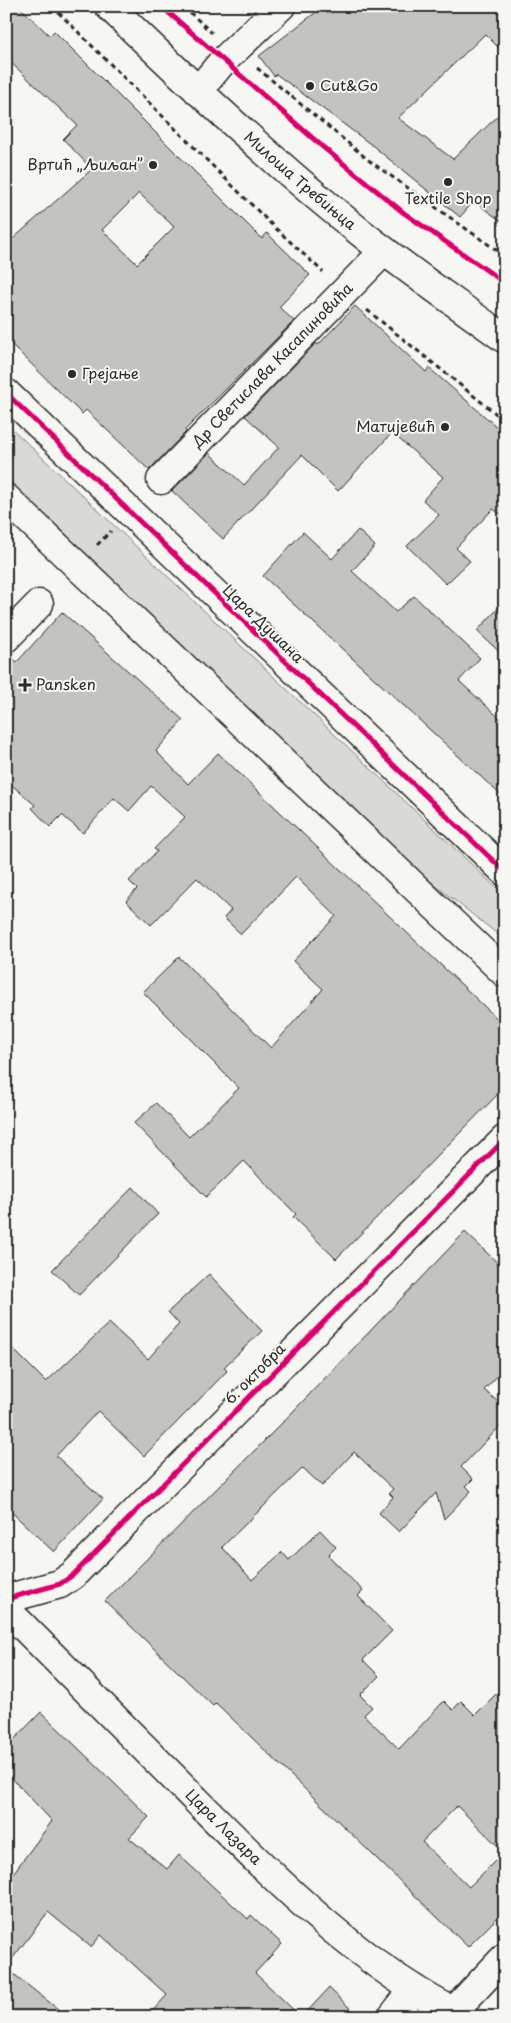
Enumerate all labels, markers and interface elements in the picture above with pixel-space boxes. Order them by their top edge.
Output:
place label: Cut&Go [320,73,378,96]
marker: Cut&Go [304,80,316,92]
street label: Милоша Требињца [239,125,363,235]
place label: Вртић „Љиљан” [27,152,143,175]
marker: Вртић „Љиљан” [147,159,159,171]
marker: Textile Shop [442,176,454,188]
place label: Textile Shop [405,186,491,209]
street label: Др Светислава Касапиновића [185,276,358,453]
place label: Грејање [82,361,139,384]
marker: Грејање [66,368,78,380]
place label: Матијевић [356,414,435,437]
marker: Матијевић [439,421,451,433]
street label: Цара Душана [218,578,310,668]
place label: Pansken [36,672,96,695]
marker: Pansken [18,678,32,692]
street label: 6. октобра [218,1336,290,1409]
street label: Цара Лазара [181,1783,268,1870]

